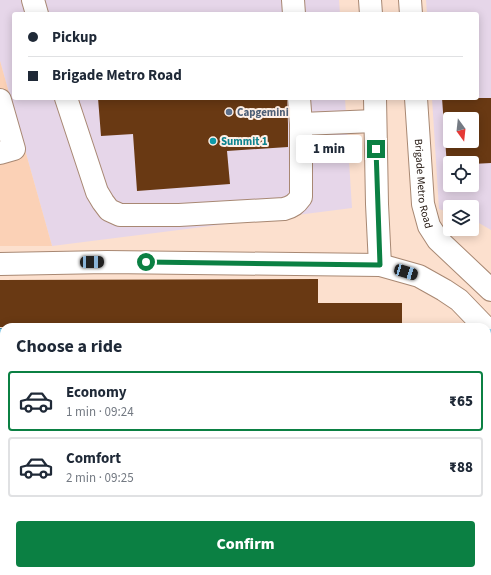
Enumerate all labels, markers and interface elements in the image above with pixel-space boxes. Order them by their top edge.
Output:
text: Pickup [52,27,97,48]
text: Brigade Metro Road [52,65,182,86]
place label: Capgemini [237,105,289,120]
marker: Capgemini [224,107,234,117]
north arrow [443,112,479,148]
map controls [443,112,479,236]
place label: Summit 1 [221,134,268,149]
callout: 1 min [296,135,362,163]
marker: Summit 1 [208,136,218,146]
street label: Brigade Metro Road [411,138,436,230]
text: 1 min [313,140,345,158]
route end [367,140,385,158]
button: locate [443,156,479,192]
button: layers [443,200,479,236]
route start [137,253,155,271]
car [80,256,104,268]
car [393,263,419,281]
text: Choose a ride [16,334,122,359]
text: Economy [66,382,127,403]
icon: car [18,383,54,419]
text: ₹65 [449,391,473,412]
text: 1 min · 09:24 [66,403,134,421]
text: Comfort [66,448,121,469]
icon: car [18,449,54,485]
text: ₹88 [449,457,473,478]
text: 2 min · 09:25 [66,469,134,487]
button: Confirm [16,521,475,567]

